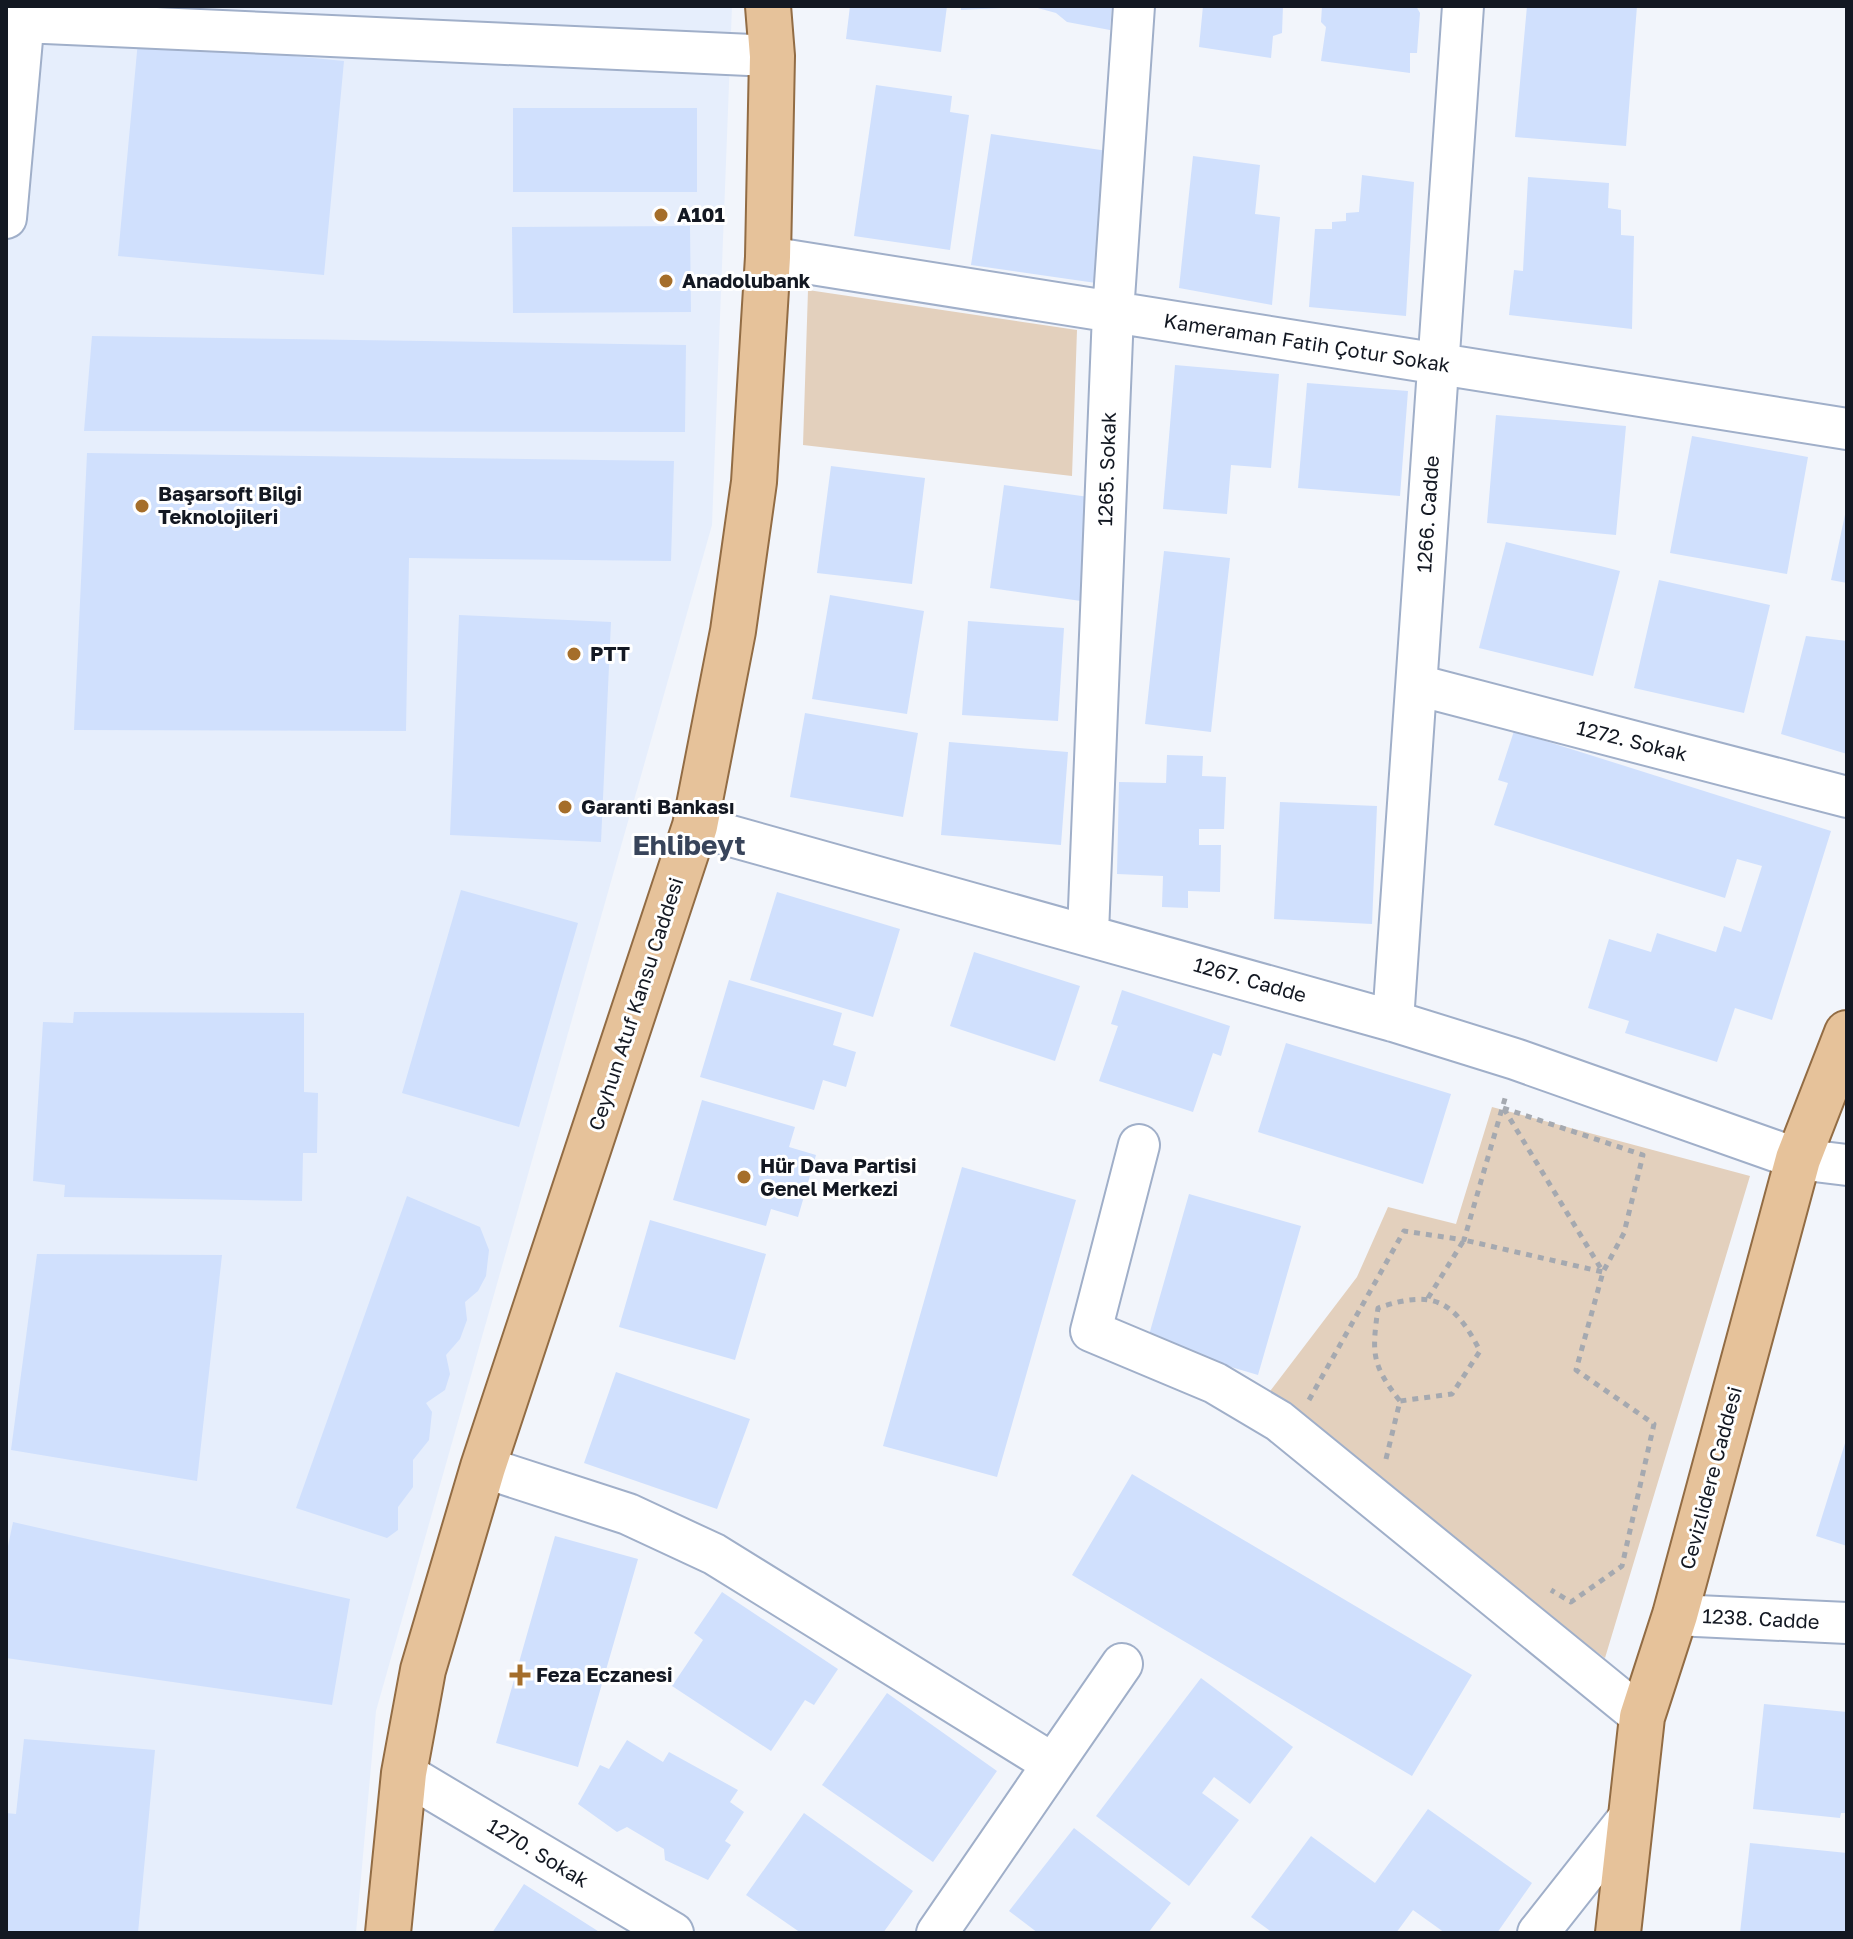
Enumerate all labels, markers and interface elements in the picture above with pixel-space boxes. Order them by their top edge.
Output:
place label: A101 [677,202,725,226]
marker: A101 [652,206,670,224]
place label: Anadolubank [682,268,811,292]
marker: Anadolubank [657,272,675,290]
street label: Kameraman Fatih Çotur Sokak [1162,308,1452,377]
street label: 1265. Sokak [1092,411,1120,527]
street label: 1266. Cadde [1411,454,1443,573]
place label: Başarsoft Bilgi Teknolojileri [158,481,302,528]
marker: Başarsoft Bilgi Teknolojileri [133,497,151,515]
place label: PTT [590,641,630,665]
marker: PTT [565,645,583,663]
street label: 1272. Sokak [1575,715,1690,765]
place label: Garanti Bankası [581,794,734,818]
marker: Garanti Bankası [556,798,574,816]
district label: Ehlibeyt [632,828,746,861]
street label: Ceyhun Atuf Kansu Caddesi [583,874,687,1133]
street label: 1267. Cadde [1191,952,1309,1007]
place label: Hür Dava Partisi Genel Merkezi [760,1153,916,1200]
marker: Hür Dava Partisi Genel Merkezi [735,1168,753,1186]
street label: Cevizlidere Caddesi [1674,1384,1746,1572]
street label: 1238. Cadde [1702,1603,1820,1633]
place label: Feza Eczanesi [536,1662,672,1686]
marker: Feza Eczanesi [511,1666,529,1684]
street label: 1270. Sokak [484,1813,593,1892]

